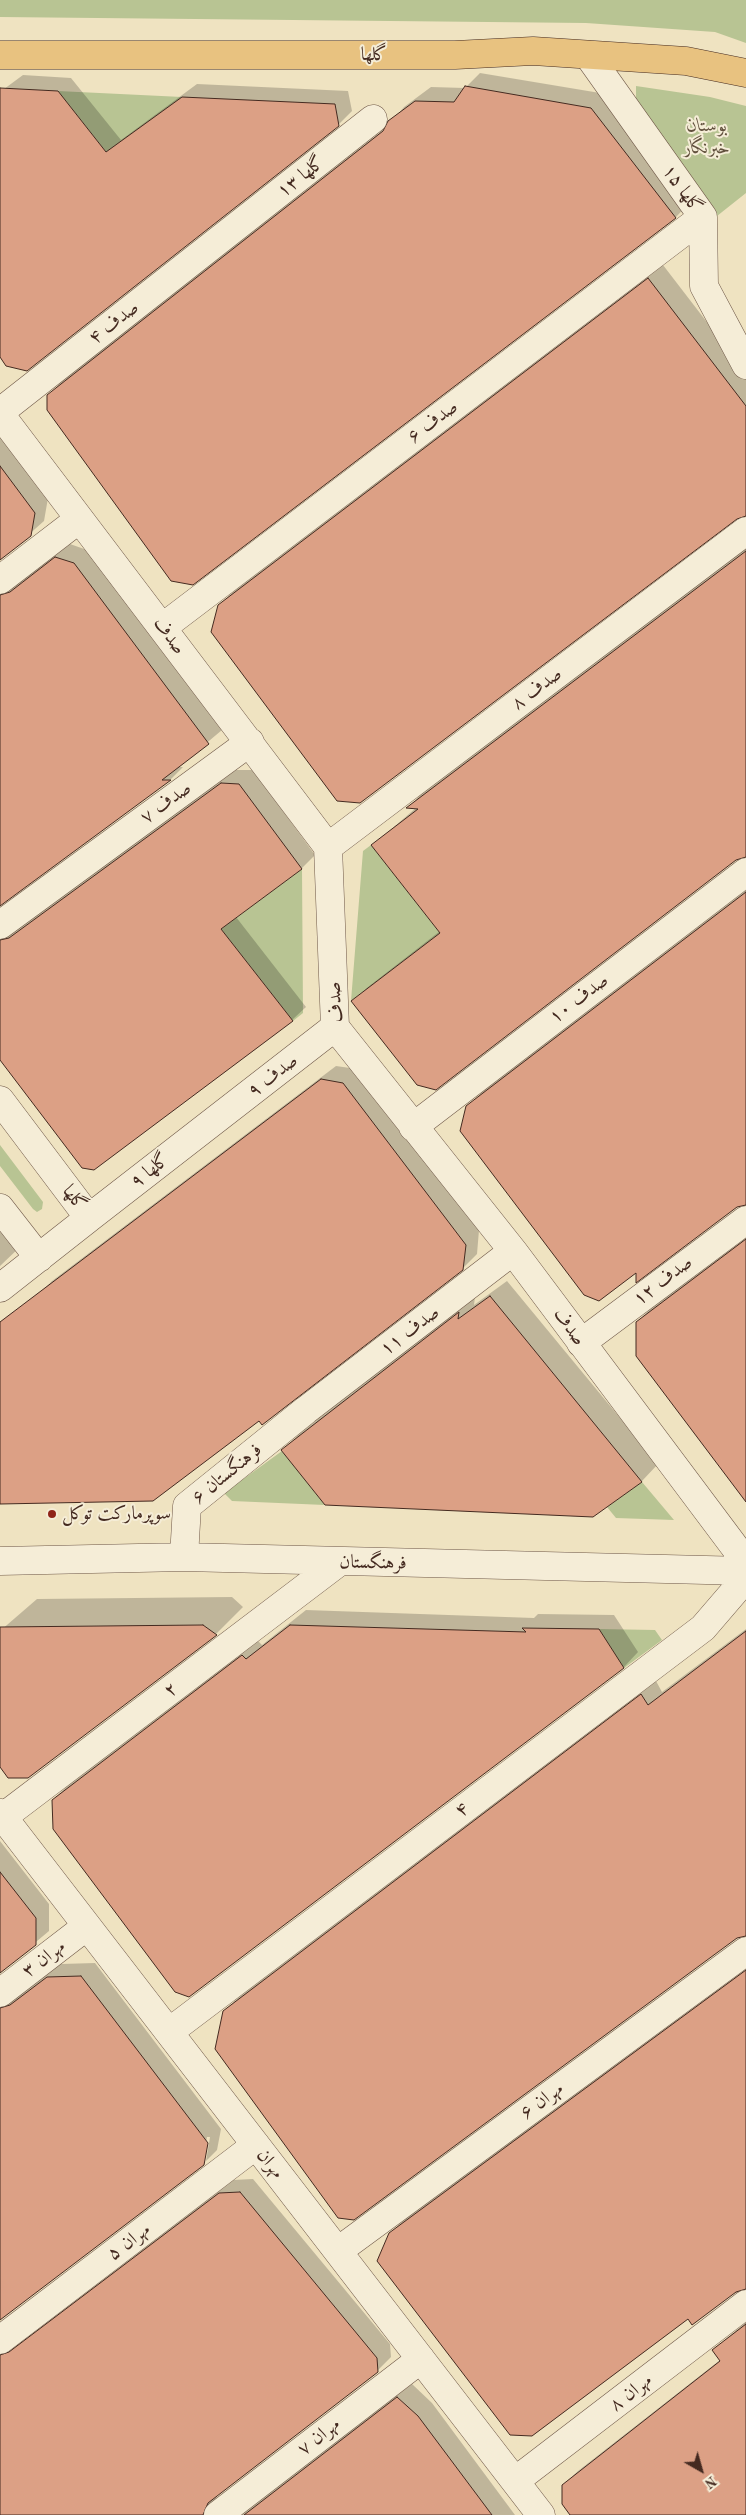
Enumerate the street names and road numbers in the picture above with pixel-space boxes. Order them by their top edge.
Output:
street label: گلها [361,44,387,66]
street label: گلها ۱۳ [273,151,329,203]
street label: گلها ۱۵ [657,160,707,218]
street label: صدف ۴ [84,296,144,350]
street label: صدف ۶ [403,396,463,448]
street label: صدف [148,613,190,659]
street label: صدف ۸ [507,663,567,715]
street label: صدف ۷ [136,777,196,829]
street label: صدف ۱۰ [545,969,613,1029]
street label: صدف [323,981,349,1023]
street label: صدف ۹ [243,1049,303,1103]
street label: گلها ۹ [126,1149,174,1193]
street label: گلها [57,1181,91,1215]
street label: صدف ۱۲ [629,1251,697,1311]
street label: صدف ۱۱ [376,1301,444,1361]
street label: صدف [548,1304,590,1350]
street label: فرهنگستان ۶ [187,1439,267,1509]
street label: فرهنگستان [339,1551,407,1575]
street label: ۲ [160,1678,182,1702]
street label: ۴ [451,1798,473,1822]
street label: مهران ۳ [18,1935,70,1983]
street label: مهران ۶ [516,2078,568,2124]
street label: مهران [251,2145,289,2183]
street label: مهران ۵ [103,2218,155,2266]
street label: مهران ۸ [605,2369,657,2417]
street label: مهران ۷ [293,2413,345,2461]

